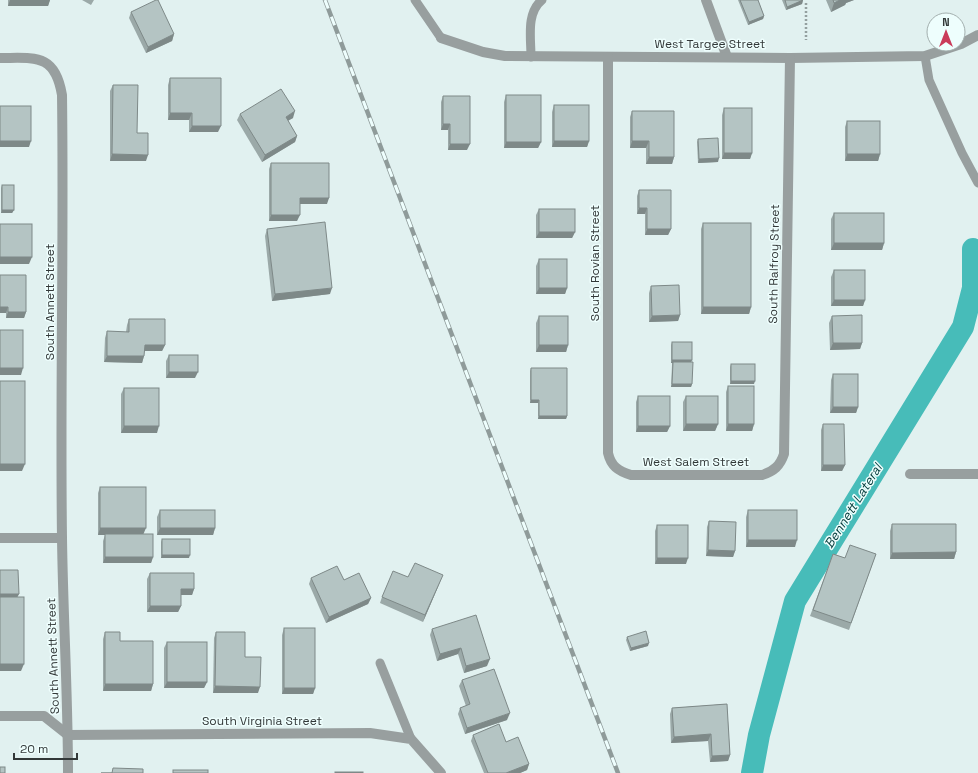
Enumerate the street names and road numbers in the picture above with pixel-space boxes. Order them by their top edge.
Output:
street label: West Targee Street [655,36,765,52]
street label: South Ralfroy Street [765,204,783,324]
street label: South Rovian Street [587,205,603,321]
street label: South Annett Street [42,244,58,360]
street label: West Salem Street [643,454,749,470]
street label: South Annett Street [43,598,63,714]
street label: South Virginia Street [202,713,322,729]

